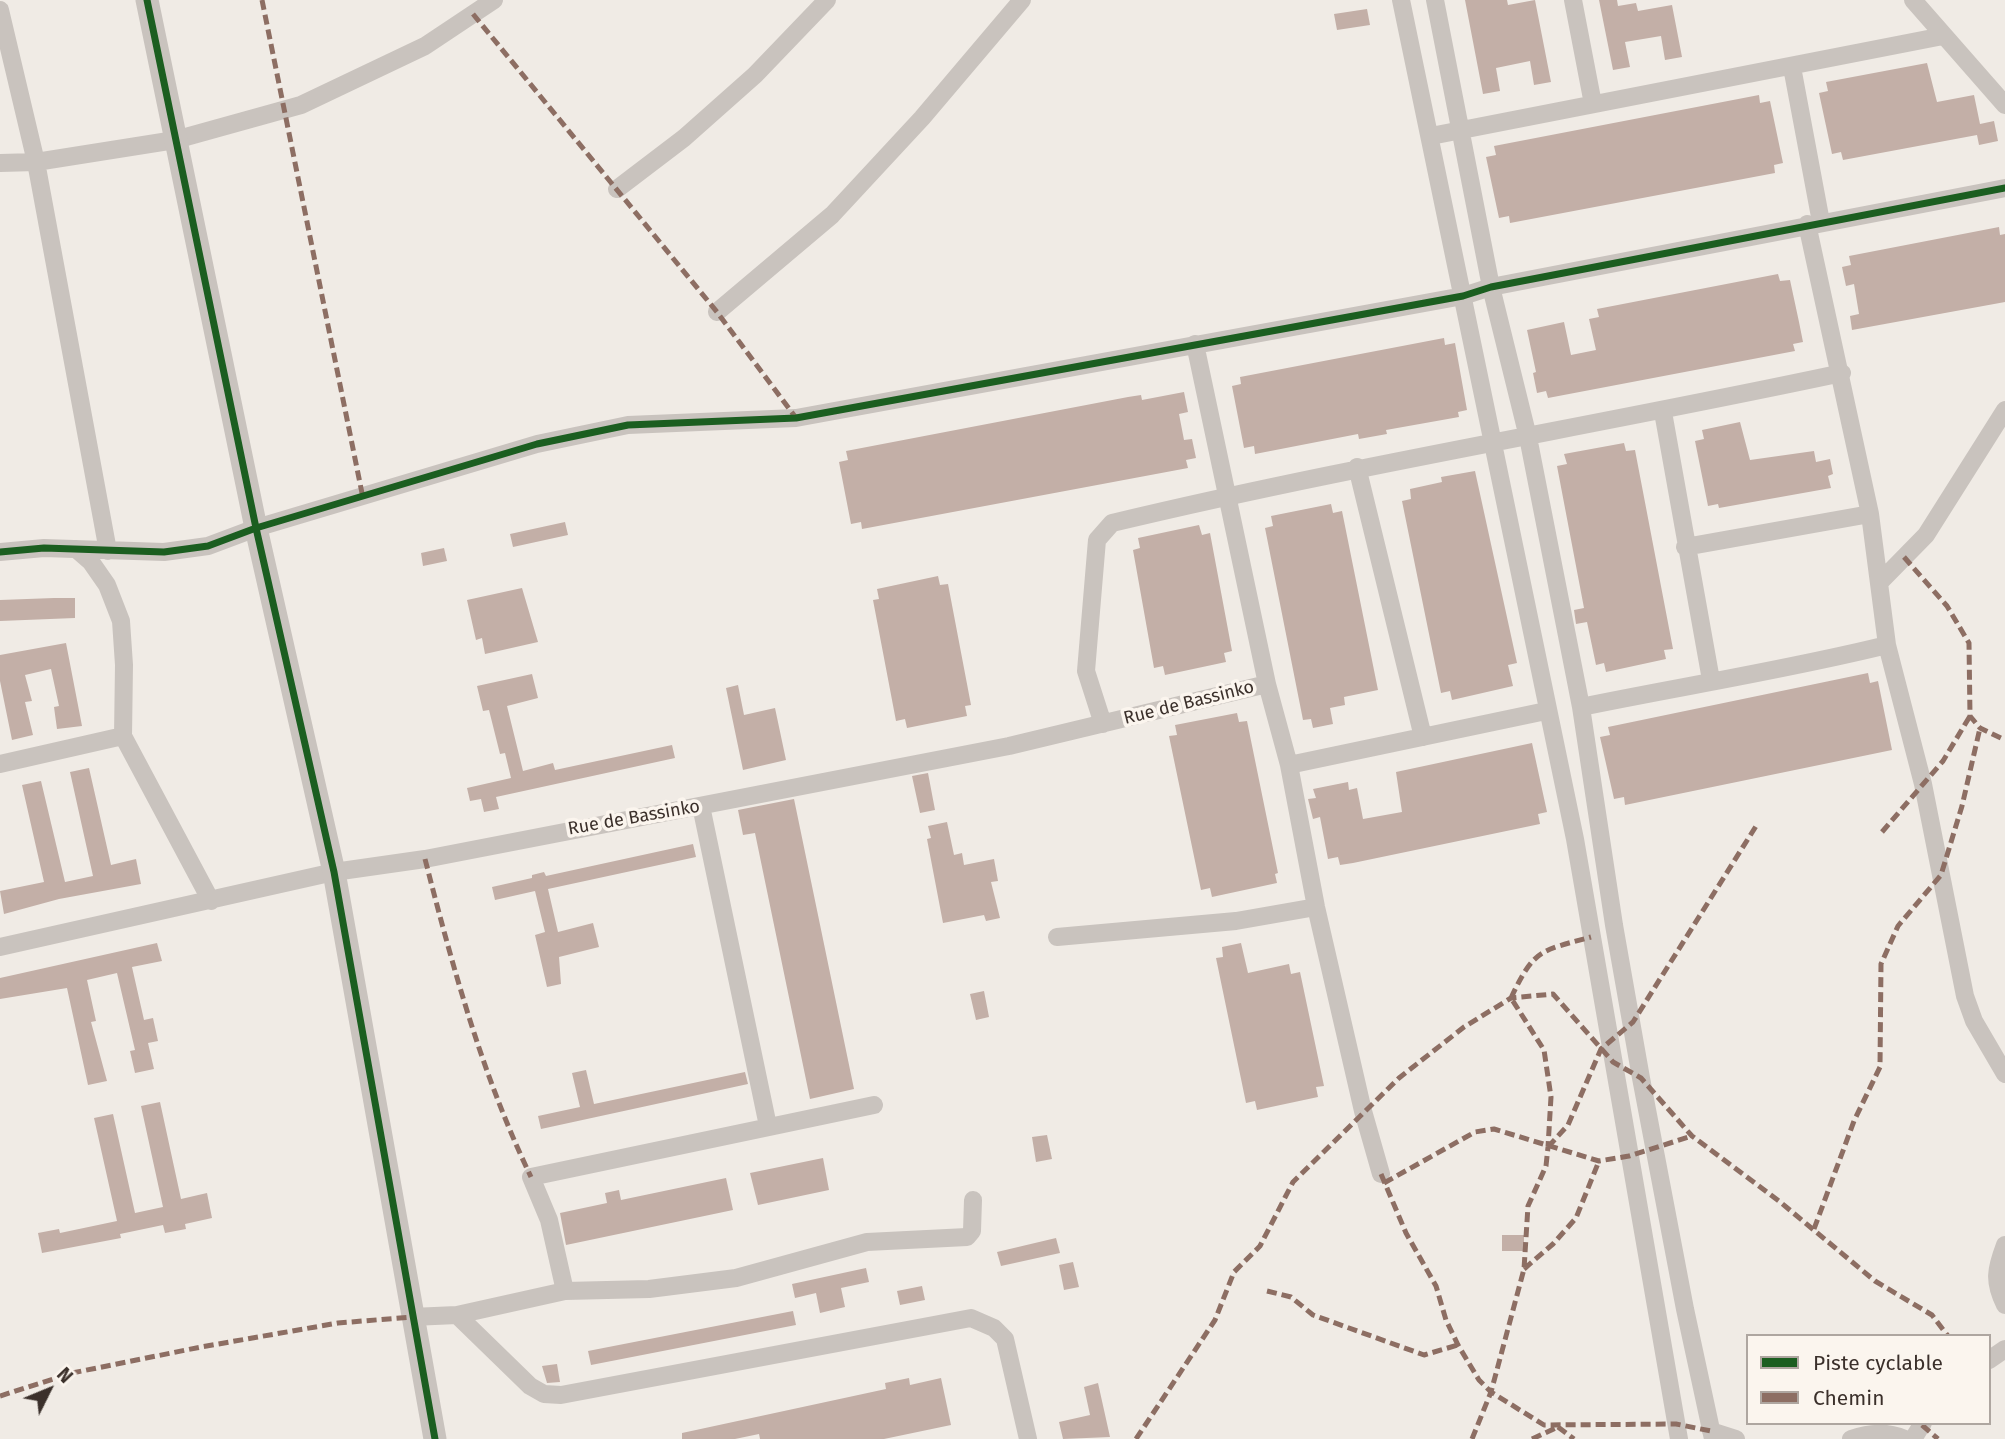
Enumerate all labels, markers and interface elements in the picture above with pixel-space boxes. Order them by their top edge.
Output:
street label: Rue de Bassinko [1122,676,1256,730]
street label: Rue de Bassinko [566,796,702,840]
legend [1746,1334,1991,1425]
text: Piste cyclable [1813,1350,1943,1376]
north arrow [14,1355,84,1425]
text: N [52,1363,77,1388]
text: Chemin [1813,1385,1885,1411]

